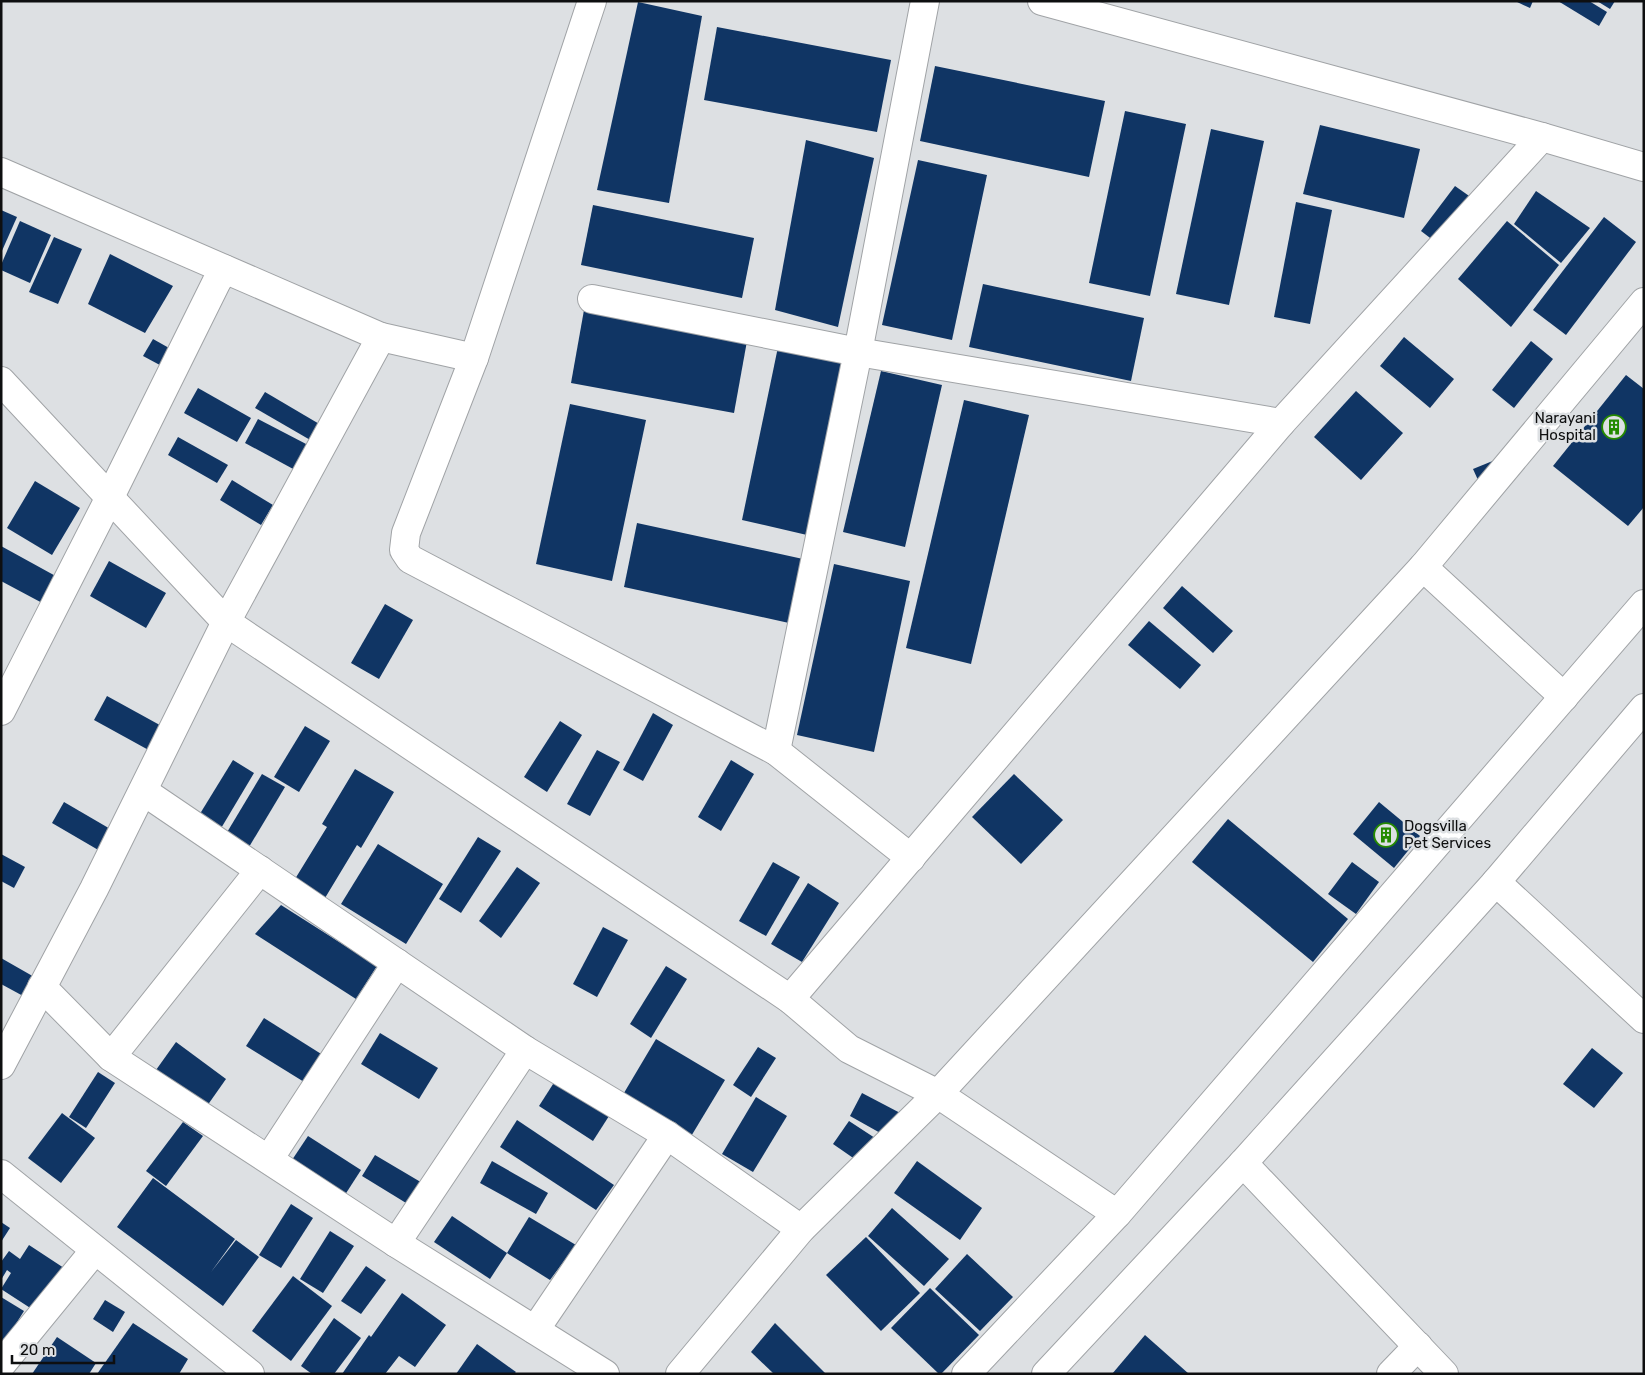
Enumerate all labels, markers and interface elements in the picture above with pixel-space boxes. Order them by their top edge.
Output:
place label: Narayani Hospital [1535,409,1596,444]
building icon: Narayani Hospital [1601,414,1627,440]
place label: Dogsvilla Pet Services [1404,817,1491,852]
building icon: Dogsvilla Pet Services [1373,822,1399,848]
scale bar [12,1332,115,1364]
text: 20 m [20,1341,55,1359]

